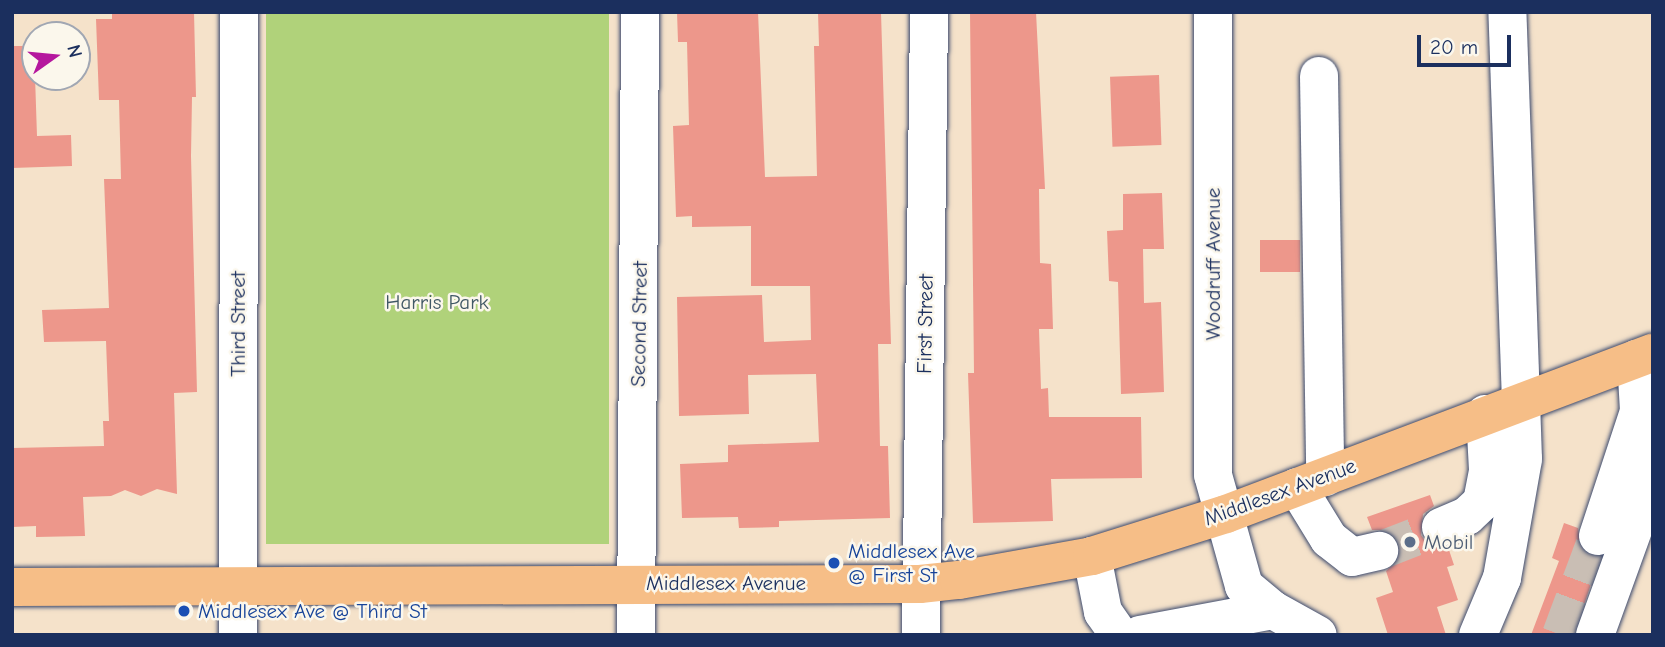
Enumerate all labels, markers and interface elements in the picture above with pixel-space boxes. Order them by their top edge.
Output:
north arrow [21,21,91,91]
scale bar [1420,21,1514,65]
text: 20 m [1430,35,1478,59]
text: N [62,42,87,60]
street label: Woodruff Avenue [1200,188,1226,340]
street label: Second Street [625,261,653,387]
street label: Third Street [225,271,251,377]
street label: First Street [912,274,938,374]
park label: Harris Park [385,289,489,315]
street label: Middlesex Avenue [1201,453,1359,531]
place label: Mobil [1424,529,1473,555]
marker: Mobil [1402,534,1418,550]
place label: Middlesex Ave @ First St [848,538,975,588]
marker: Middlesex Ave @ First St [826,555,842,571]
street label: Middlesex Avenue [646,570,806,596]
place label: Middlesex Ave @ Third St [198,598,427,624]
marker: Middlesex Ave @ Third St [176,603,192,619]

